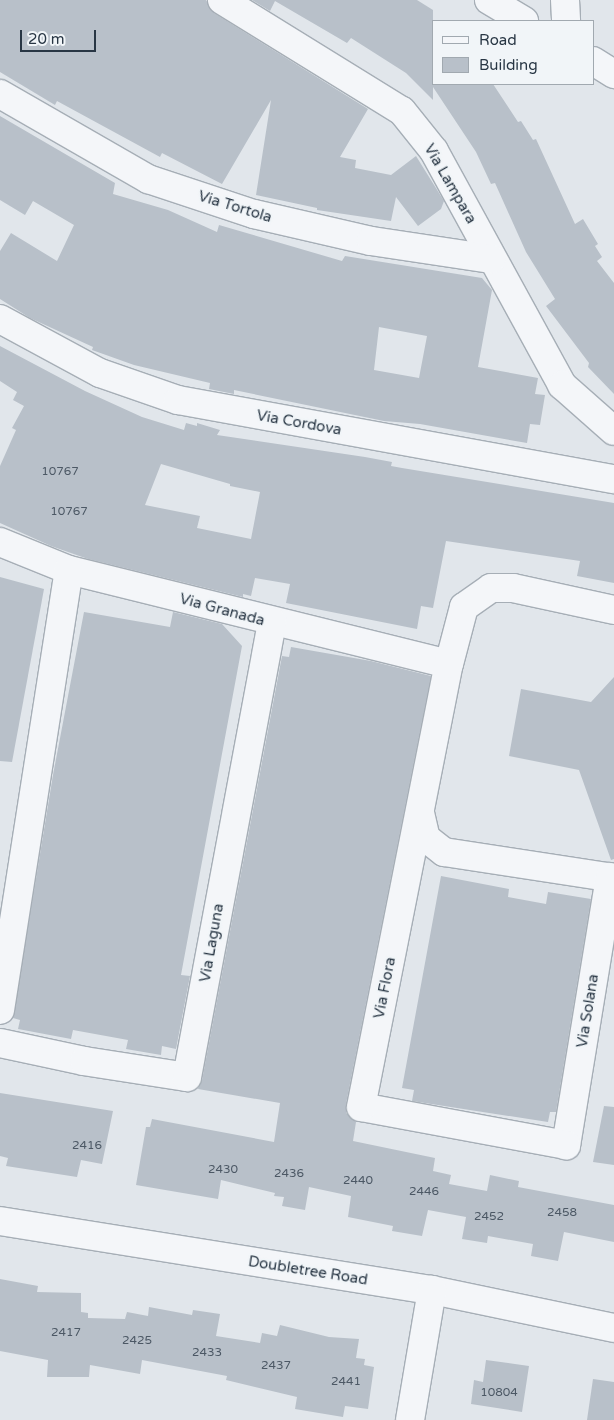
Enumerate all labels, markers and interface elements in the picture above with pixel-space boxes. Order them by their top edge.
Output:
scale bar [22,20,99,52]
legend [432,20,594,85]
text: 20 m [28,30,65,48]
text: Road [479,31,517,49]
text: Building [479,56,538,74]
street label: Via Lampara [420,141,480,227]
street label: Via Tortola [196,187,274,227]
street label: Via Cordova [255,407,343,439]
house number: 10767 [41,465,79,479]
house number: 10767 [50,505,88,519]
street label: Via Granada [178,590,266,630]
street label: Via Laguna [196,902,228,984]
street label: Via Flora [370,956,400,1020]
street label: Via Solana [573,973,603,1049]
house number: 2416 [72,1139,102,1153]
house number: 2430 [208,1163,238,1177]
house number: 2436 [274,1167,304,1181]
house number: 2440 [343,1174,373,1188]
house number: 2446 [409,1185,439,1199]
house number: 2458 [547,1206,577,1220]
house number: 2452 [474,1210,504,1224]
street label: Doubletree Road [247,1253,369,1289]
house number: 2417 [51,1326,81,1340]
house number: 2425 [122,1334,152,1348]
house number: 2433 [192,1346,222,1360]
house number: 2437 [261,1359,291,1373]
house number: 2441 [331,1375,361,1389]
house number: 10804 [480,1386,518,1400]

